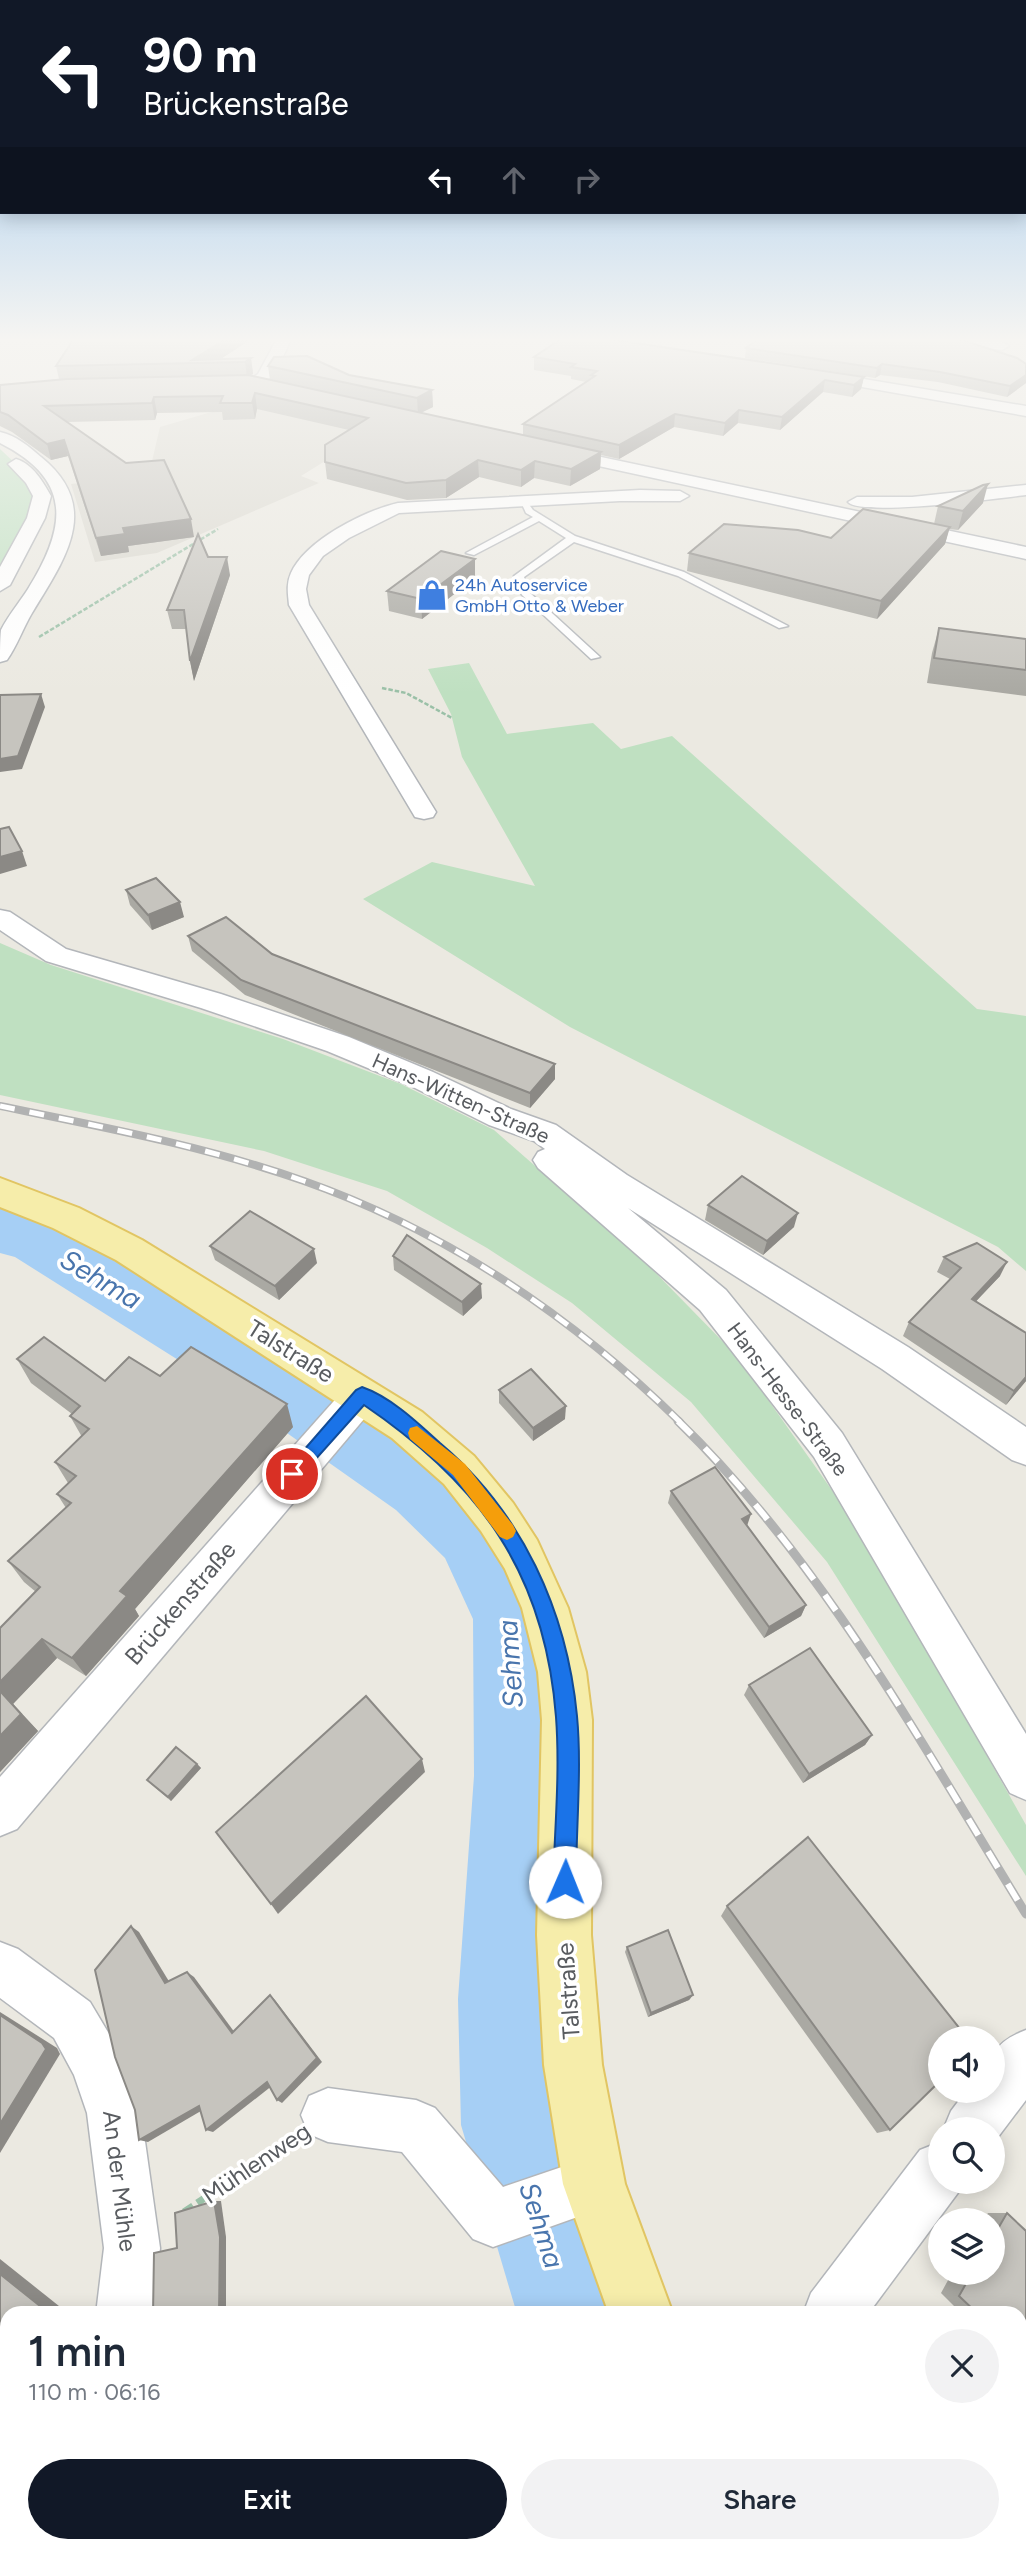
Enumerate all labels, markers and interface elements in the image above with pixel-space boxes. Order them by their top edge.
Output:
text: 90 m [143,25,258,84]
icon: left [28,28,119,119]
text: Brückenstraße [143,85,349,123]
icon: left [422,161,460,199]
icon: ahead [495,161,533,199]
icon: right [568,161,606,199]
place label: 24h Autoservice GmbH Otto & Weber [455,574,624,617]
shop icon: 24h Autoservice GmbH Otto & Weber [415,578,449,612]
street label: Hans-Witten-Straße [368,1048,554,1148]
water label: Sehma [54,1242,148,1316]
street label: Talstraße [242,1313,340,1389]
street label: Hans-Hesse-Straße [722,1317,854,1481]
pin [262,1444,322,1504]
icon: arrive [273,1455,311,1493]
street label: Brückenstraße [118,1535,242,1671]
water label: Sehma [490,1619,530,1709]
position arrow [528,1845,602,1919]
street label: Talstraße [550,1942,586,2040]
map controls [928,2026,1005,2285]
button: sound [928,2026,1005,2103]
street label: An der Mühle [97,2109,143,2253]
street label: Mühlenweg [196,2116,316,2210]
button: search [928,2117,1005,2194]
water label: Sehma [512,2178,572,2272]
button: layers [928,2208,1005,2285]
text: 1 min [28,2326,126,2377]
button: close [925,2329,999,2403]
text: 110 m · 06:16 [28,2378,160,2406]
button: Exit [28,2459,507,2539]
button: Share [521,2459,999,2539]

